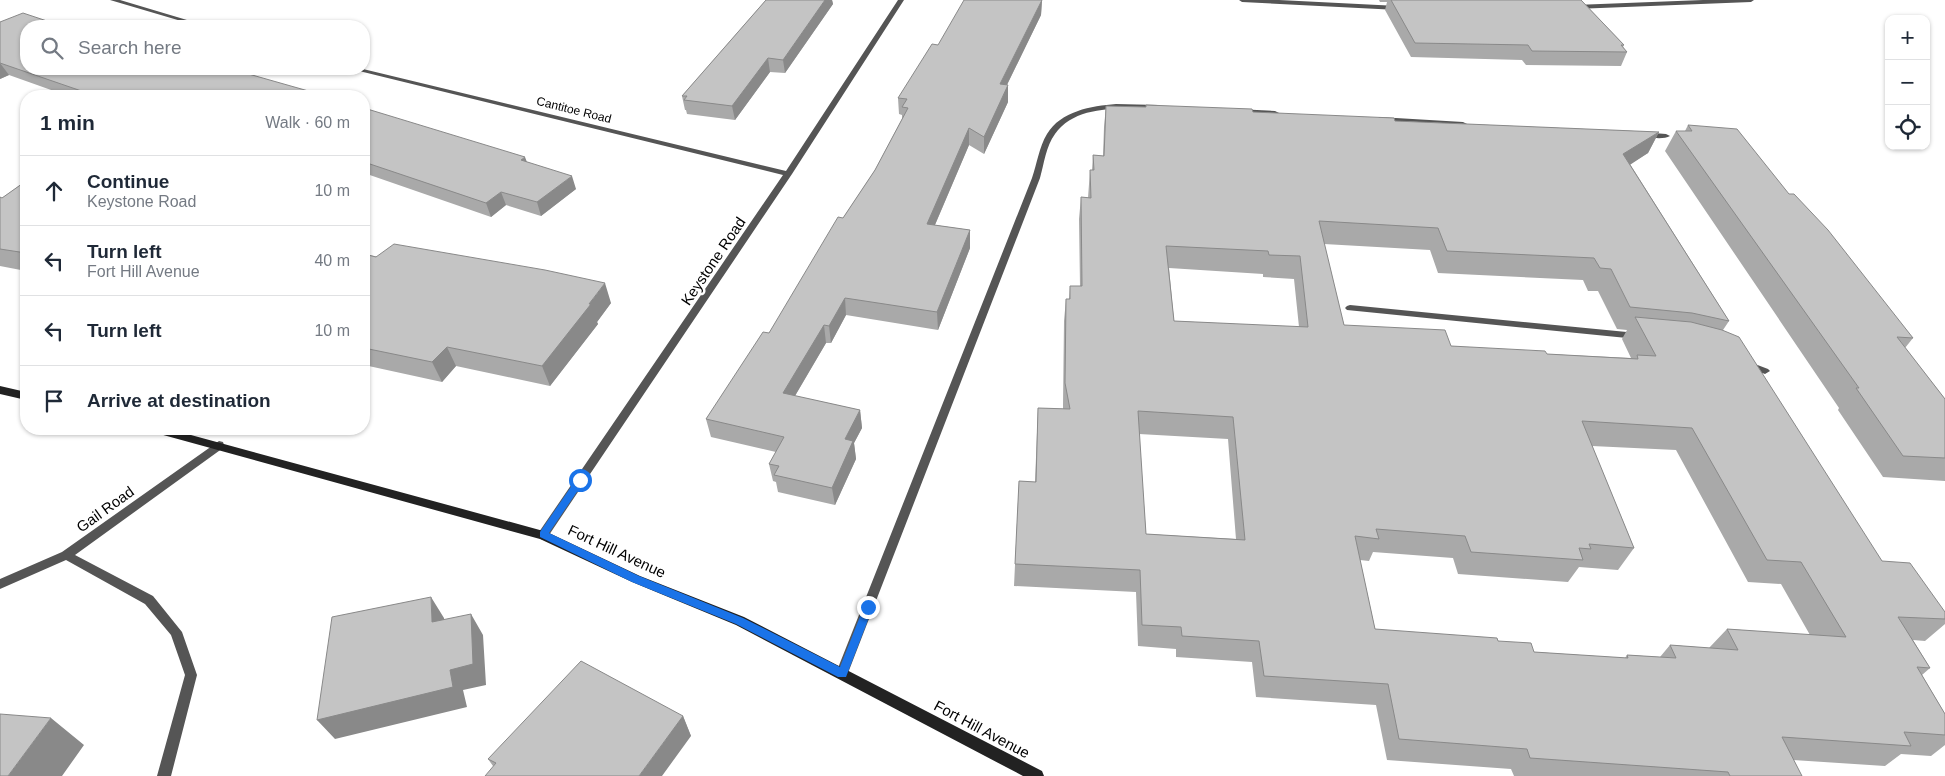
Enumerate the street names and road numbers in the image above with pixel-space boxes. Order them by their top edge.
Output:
street label: Cantitoe Road [535,94,613,126]
street label: Keystone Road [677,214,749,308]
street label: Gail Road [73,483,137,535]
street label: Fort Hill Avenue [566,521,668,581]
street label: Fort Hill Avenue [931,697,1033,761]

